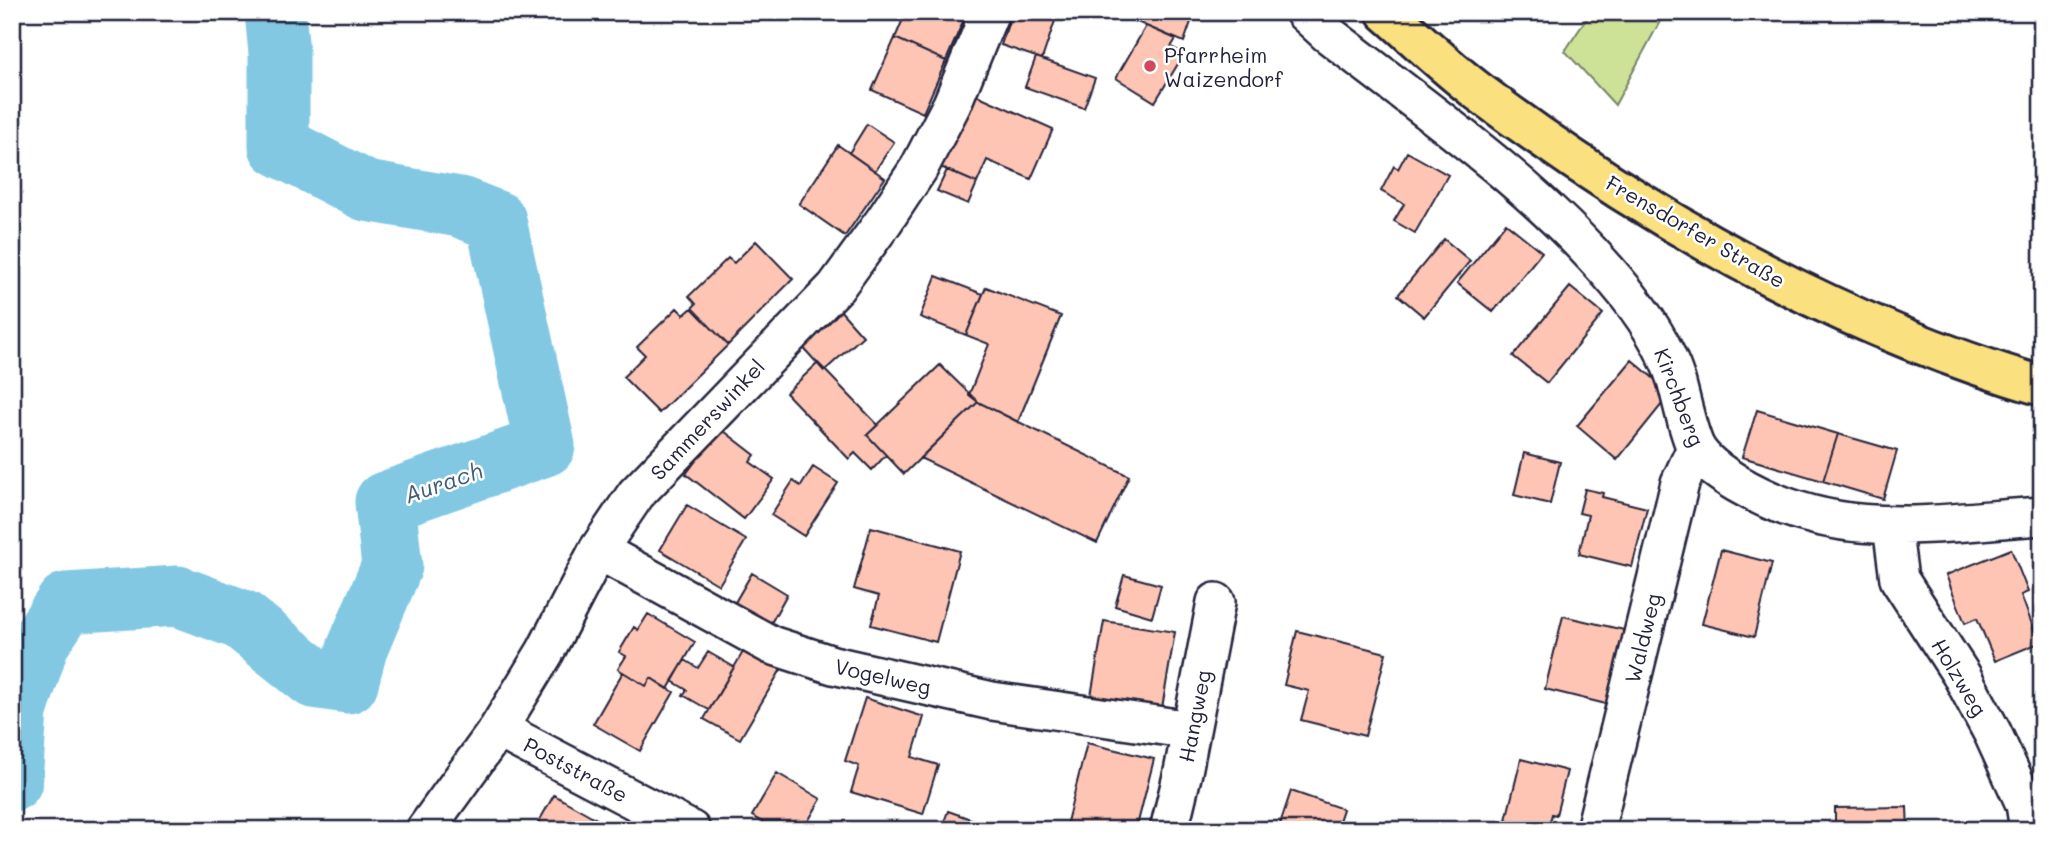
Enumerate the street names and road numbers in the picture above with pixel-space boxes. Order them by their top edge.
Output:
street label: Frensdorfer Straße [1601,169,1791,293]
street label: Kirchberg [1649,344,1711,450]
street label: Sammerswinkel [644,353,770,485]
street label: Waldweg [1618,590,1666,686]
street label: Holzweg [1926,633,1994,721]
street label: Vogelweg [832,652,934,700]
street label: Hangweg [1172,668,1216,764]
street label: Poststraße [519,730,633,808]

